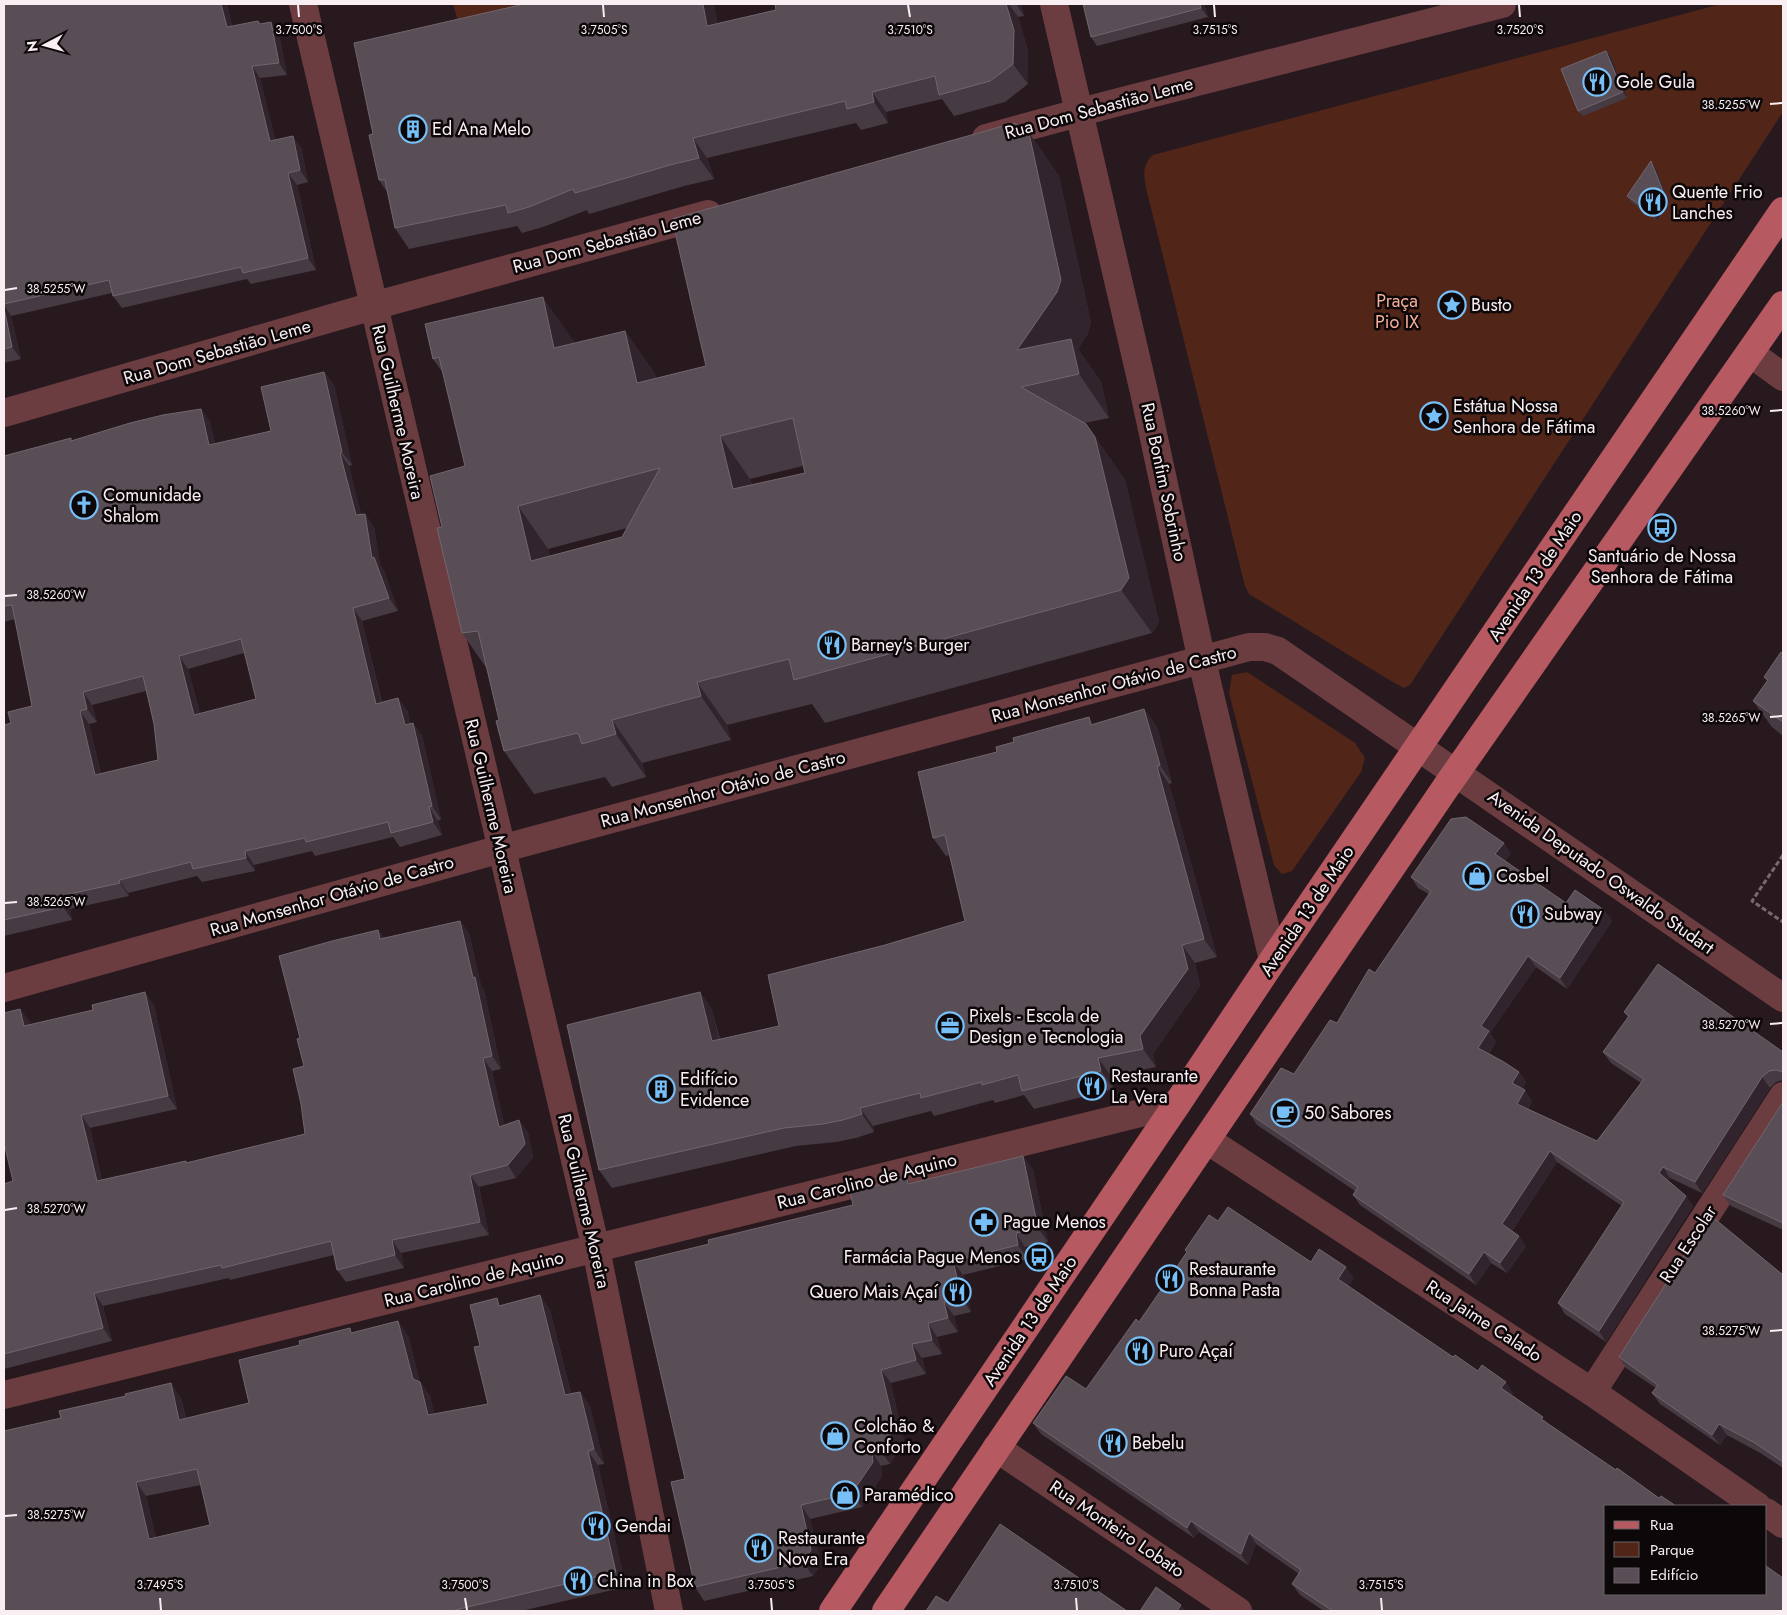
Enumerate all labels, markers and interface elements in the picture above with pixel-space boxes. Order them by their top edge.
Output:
north arrow [20,20,70,70]
text: 3.7500°S [275,21,323,39]
text: 3.7505°S [581,21,628,39]
text: 3.7510°S [887,21,933,39]
text: 3.7515°S [1192,21,1238,39]
text: 3.7520°S [1497,21,1544,39]
text: N [22,40,43,53]
restaurant icon: Gole Gula [1582,67,1612,97]
place label: Gole Gula [1616,69,1695,95]
street label: Rua Dom Sebastião Leme [1002,70,1196,146]
text: 38.5255°W [1702,96,1761,114]
building icon: Ed Ana Melo [398,114,428,144]
place label: Ed Ana Melo [432,116,531,142]
place label: Quente Frio Lanches [1672,179,1763,226]
restaurant icon: Quente Frio Lanches [1638,187,1668,217]
street label: Rua Dom Sebastião Leme [510,204,704,280]
text: 38.5255°W [27,280,86,298]
park label: Praça Pio IX [1375,288,1419,335]
place icon: Busto [1437,290,1467,320]
place label: Busto [1471,292,1512,318]
street label: Rua Dom Sebastião Leme [120,313,314,391]
street label: Rua Guilherme Moreira [365,322,431,502]
place label: Estátua Nossa Senhora de Fátima [1453,393,1595,440]
street label: Rua Bonfim Sobrinho [1134,400,1194,564]
place icon: Estátua Nossa Senhora de Fátima [1419,401,1449,431]
text: 38.5260°W [1701,402,1761,420]
place label: Comunidade Shalom [103,482,201,529]
church icon: Comunidade Shalom [69,490,99,520]
street label: Avenida 13 de Maio [1482,505,1588,646]
bus stop icon: Santuário de Nossa Senhora de Fátima [1647,513,1677,543]
place label: Santuário de Nossa Senhora de Fátima [1588,543,1736,590]
text: 38.5260°W [26,586,86,604]
restaurant icon: Barney's Burger [817,630,847,660]
place label: Barney's Burger [851,632,970,658]
street label: Rua Monsenhor Otávio de Castro [989,639,1239,729]
text: 38.5265°W [1701,709,1761,727]
street label: Rua Guilherme Moreira [458,716,524,896]
street label: Rua Monsenhor Otávio de Castro [598,744,848,834]
street label: Avenida Deputado Oswaldo Studart [1483,784,1720,961]
street label: Avenida 13 de Maio [1254,840,1360,981]
street label: Rua Monsenhor Otávio de Castro [207,849,457,943]
shop icon: Cosbel [1462,861,1492,891]
place label: Cosbel [1496,863,1549,889]
text: 38.5265°W [26,893,86,911]
restaurant icon: Subway [1510,899,1540,929]
place label: Subway [1544,901,1602,927]
place label: Pixels - Escola de Design e Tecnologia [969,1003,1124,1050]
office icon: Pixels - Escola de Design e Tecnologia [935,1011,965,1041]
text: 38.5270°W [1702,1016,1761,1034]
place label: Restaurante La Vera [1111,1063,1198,1110]
place label: Edifício Evidence [680,1066,749,1113]
restaurant icon: Restaurante La Vera [1077,1071,1107,1101]
building icon: Edifício Evidence [646,1074,676,1104]
cafe icon: 50 Sabores [1270,1098,1300,1128]
place label: 50 Sabores [1304,1100,1391,1126]
street label: Rua Guilherme Moreira [551,1111,617,1291]
street label: Rua Carolino de Aquino [774,1146,960,1216]
street label: Rua Escolar [1653,1199,1723,1288]
text: 38.5270°W [27,1200,86,1218]
pharmacy icon: Pague Menos [969,1207,999,1237]
place label: Pague Menos [1003,1209,1106,1235]
bus stop icon: Farmácia Pague Menos [1024,1242,1054,1272]
street label: Rua Carolino de Aquino [381,1244,567,1314]
place label: Farmácia Pague Menos [844,1244,1020,1270]
street label: Avenida 13 de Maio [977,1250,1083,1391]
place label: Restaurante Bonna Pasta [1189,1256,1280,1303]
restaurant icon: Restaurante Bonna Pasta [1155,1264,1185,1294]
street label: Rua Jaime Calado [1421,1274,1547,1368]
restaurant icon: Quero Mais Açaí [942,1277,972,1307]
place label: Quero Mais Açaí [810,1279,939,1305]
text: 38.5275°W [1702,1322,1760,1340]
restaurant icon: Puro Açaí [1125,1336,1155,1366]
place label: Puro Açaí [1159,1338,1234,1364]
place label: Colchão & Conforto [854,1413,934,1460]
shop icon: Colchão & Conforto [820,1421,850,1451]
restaurant icon: Bebelu [1098,1428,1128,1458]
place label: Bebelu [1132,1430,1184,1456]
street label: Rua Monteiro Lobato [1044,1474,1190,1584]
shop icon: Paramédico [830,1480,860,1510]
place label: Paramédico [864,1482,954,1508]
legend [1604,1505,1767,1595]
text: 38.5275°W [27,1506,85,1524]
restaurant icon: Gendai [581,1511,611,1541]
place label: Gendai [615,1513,671,1539]
text: Rua [1650,1514,1674,1536]
place label: Restaurante Nova Era [778,1525,865,1572]
restaurant icon: Restaurante Nova Era [744,1533,774,1563]
text: Parque [1650,1539,1694,1561]
text: Edifício [1650,1564,1698,1586]
restaurant icon: China in Box [563,1566,593,1596]
place label: China in Box [597,1568,694,1594]
text: 3.7495°S [137,1576,184,1594]
text: 3.7500°S [441,1576,489,1594]
text: 3.7505°S [748,1576,795,1594]
text: 3.7510°S [1053,1576,1099,1594]
text: 3.7515°S [1358,1576,1404,1594]

